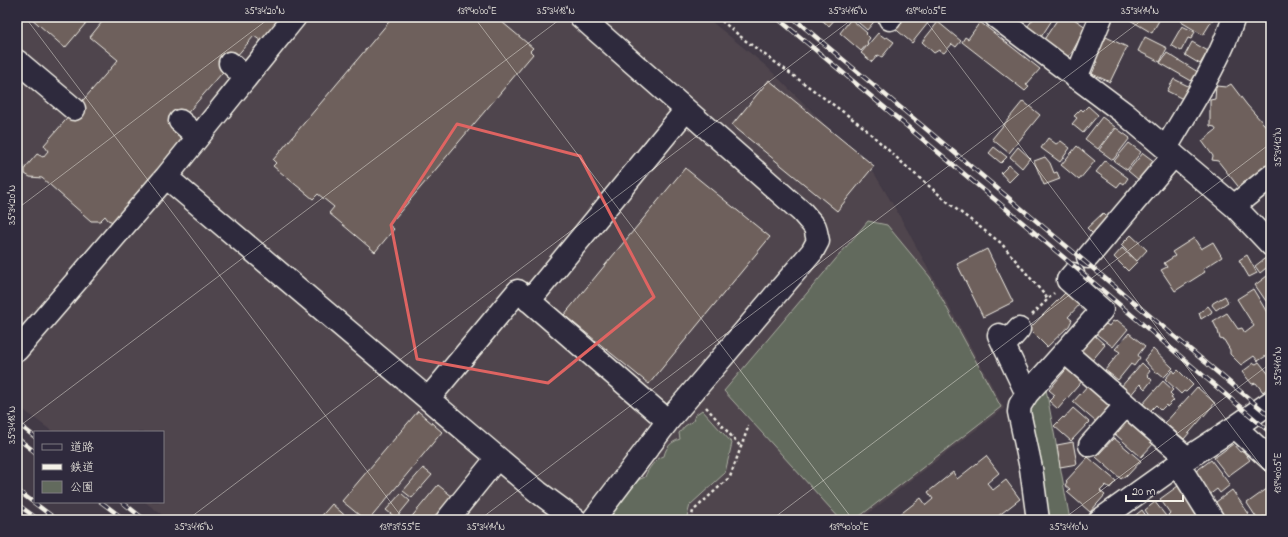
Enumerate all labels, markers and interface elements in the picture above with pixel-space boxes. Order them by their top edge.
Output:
text: 35°34'20"N [245,4,285,19]
text: 139°40'00"E [457,4,497,19]
text: 35°34'18"N [537,4,575,19]
text: 35°34'16"N [829,4,867,19]
text: 139°40'05"E [906,4,946,19]
text: 35°34'14"N [1121,4,1159,19]
text: 35°34'12"N [1271,127,1286,167]
text: 35°34'20"N [5,185,20,225]
text: 35°34'10"N [1271,347,1286,385]
text: 35°34'18"N [5,406,20,444]
legend [34,431,164,503]
text: 道路 [70,439,94,457]
text: 139°40'05"E [1271,453,1286,493]
text: 鉄道 [70,459,94,477]
scale bar [1126,477,1183,503]
text: 公園 [70,479,94,497]
text: 20 m [1132,483,1155,501]
text: 35°34'16"N [175,520,213,535]
text: 139°39'55"E [379,520,421,535]
text: 35°34'14"N [467,520,505,535]
text: 139°40'00"E [829,520,869,535]
text: 35°34'10"N [1050,520,1088,535]

